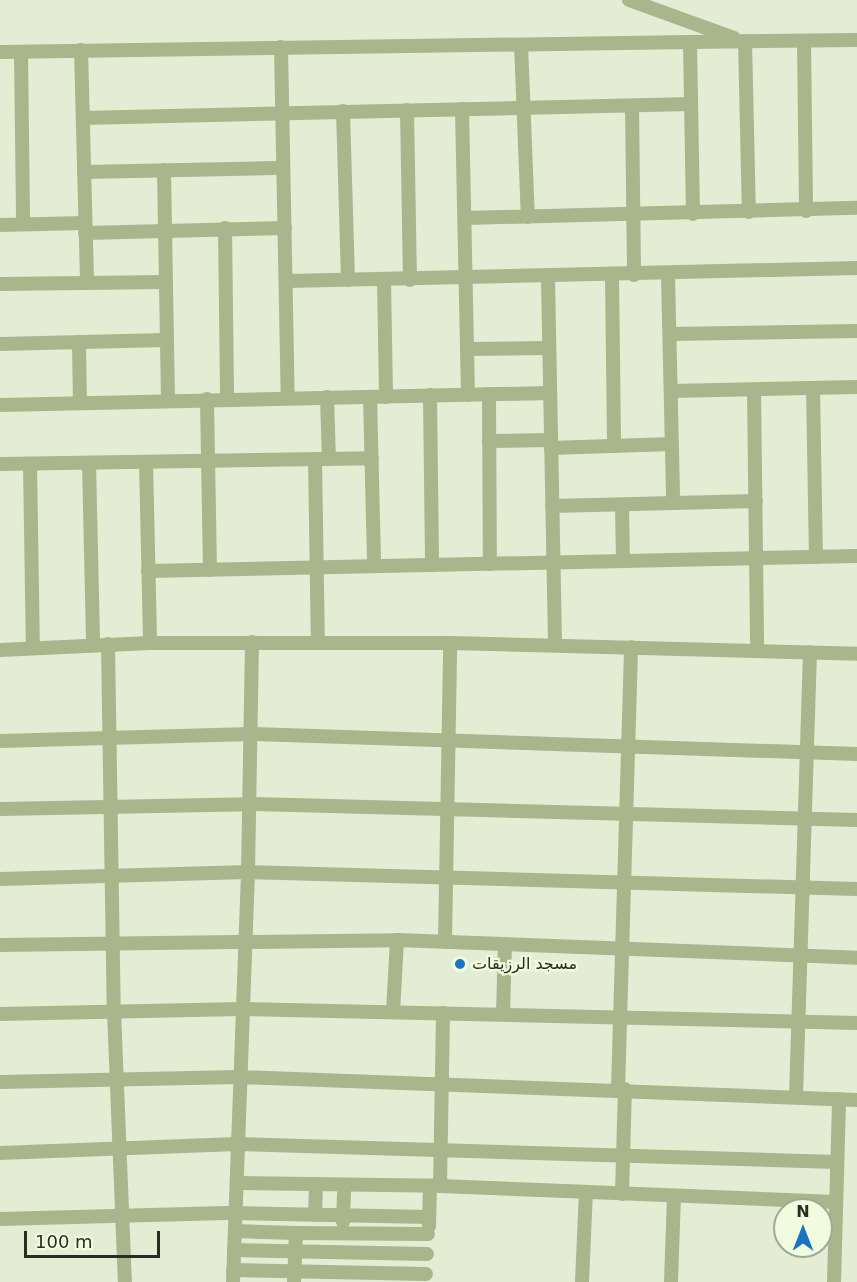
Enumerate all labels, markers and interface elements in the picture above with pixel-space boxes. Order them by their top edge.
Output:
place label: مسجد الرزيقات [472,954,577,974]
marker: مسجد الرزيقات [453,957,467,971]
north arrow [773,1198,833,1258]
text: N [796,1202,810,1221]
scale bar [27,1219,164,1257]
text: 100 m [35,1231,93,1252]

